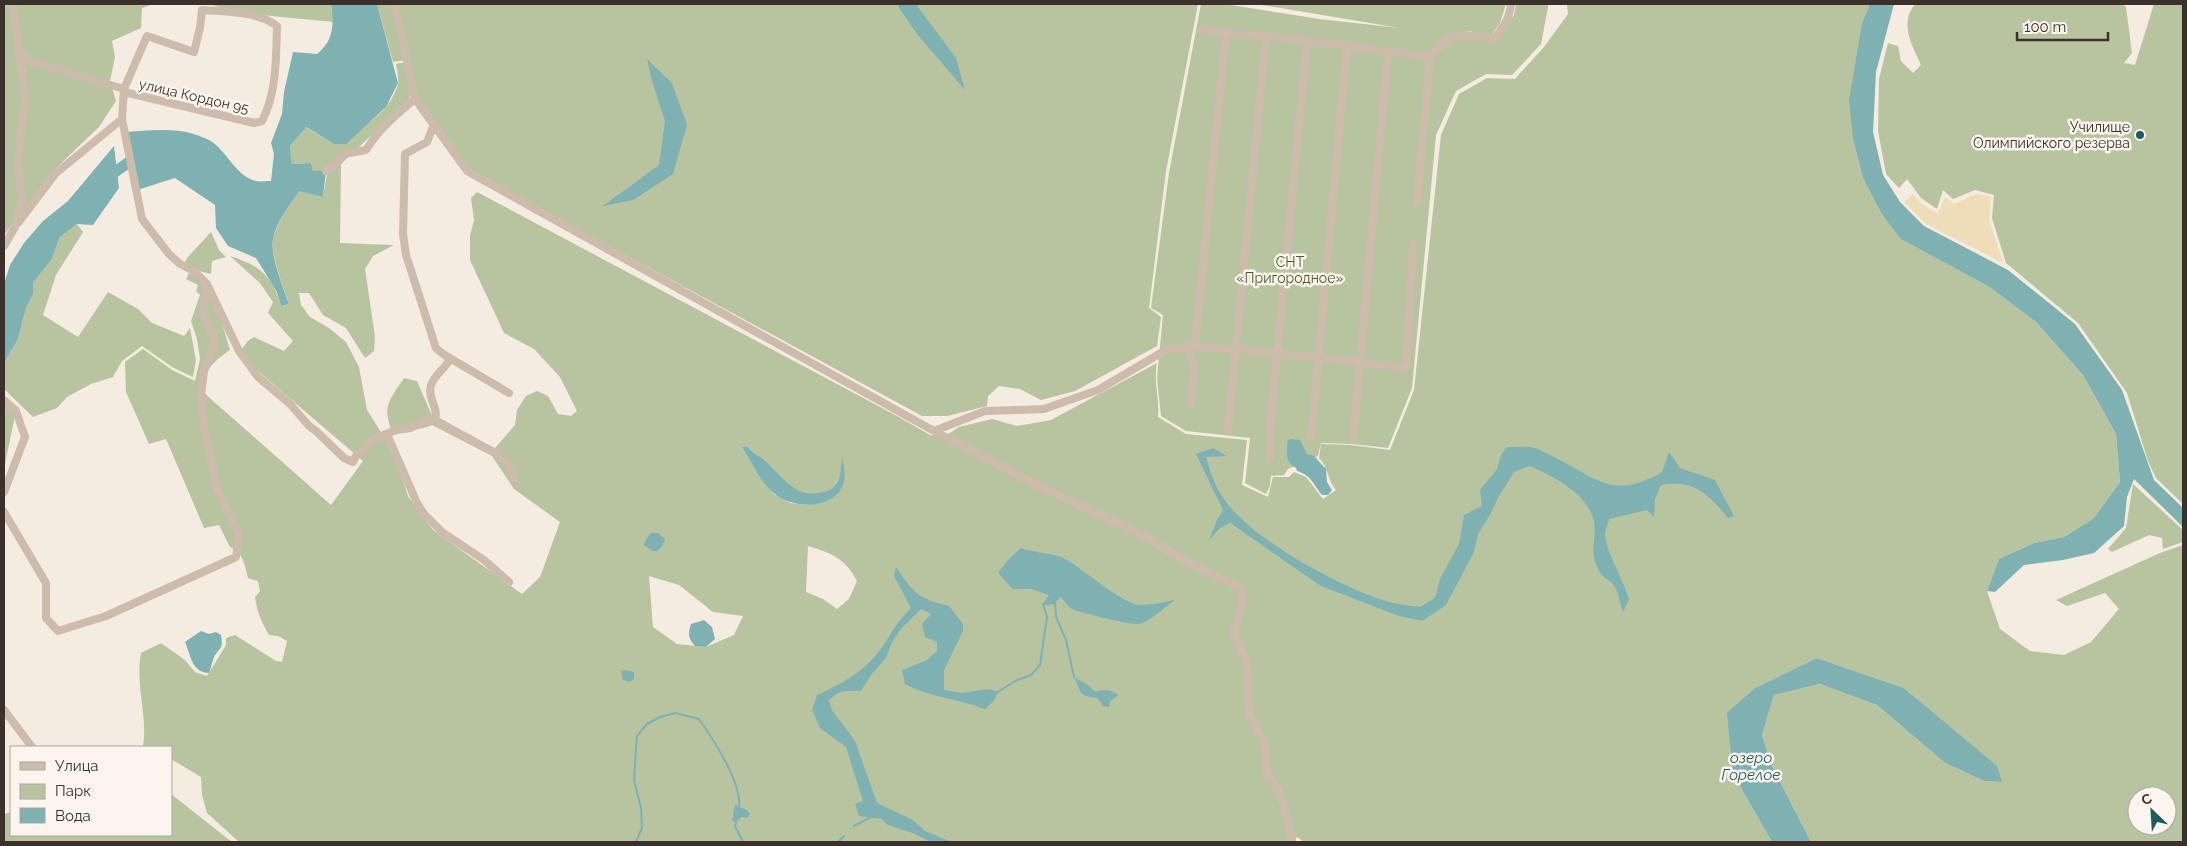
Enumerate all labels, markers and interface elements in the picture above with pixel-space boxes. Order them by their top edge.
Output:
scale bar [2017,10,2108,42]
text: 100 m [2024,18,2066,36]
street label: улица Кордон 95 [137,76,251,117]
place label: Училище Олимпийского резерва [1973,119,2130,151]
marker: Училище Олимпийского резерва [2134,129,2146,141]
park label: СНТ «Пригородное» [1237,254,1343,286]
legend [10,746,172,836]
water label: озеро Горелое [1721,749,1781,784]
text: Улица [55,757,99,775]
text: Парк [55,782,91,800]
north arrow [2127,786,2177,836]
text: С [2139,790,2155,808]
text: Вода [55,807,91,825]

